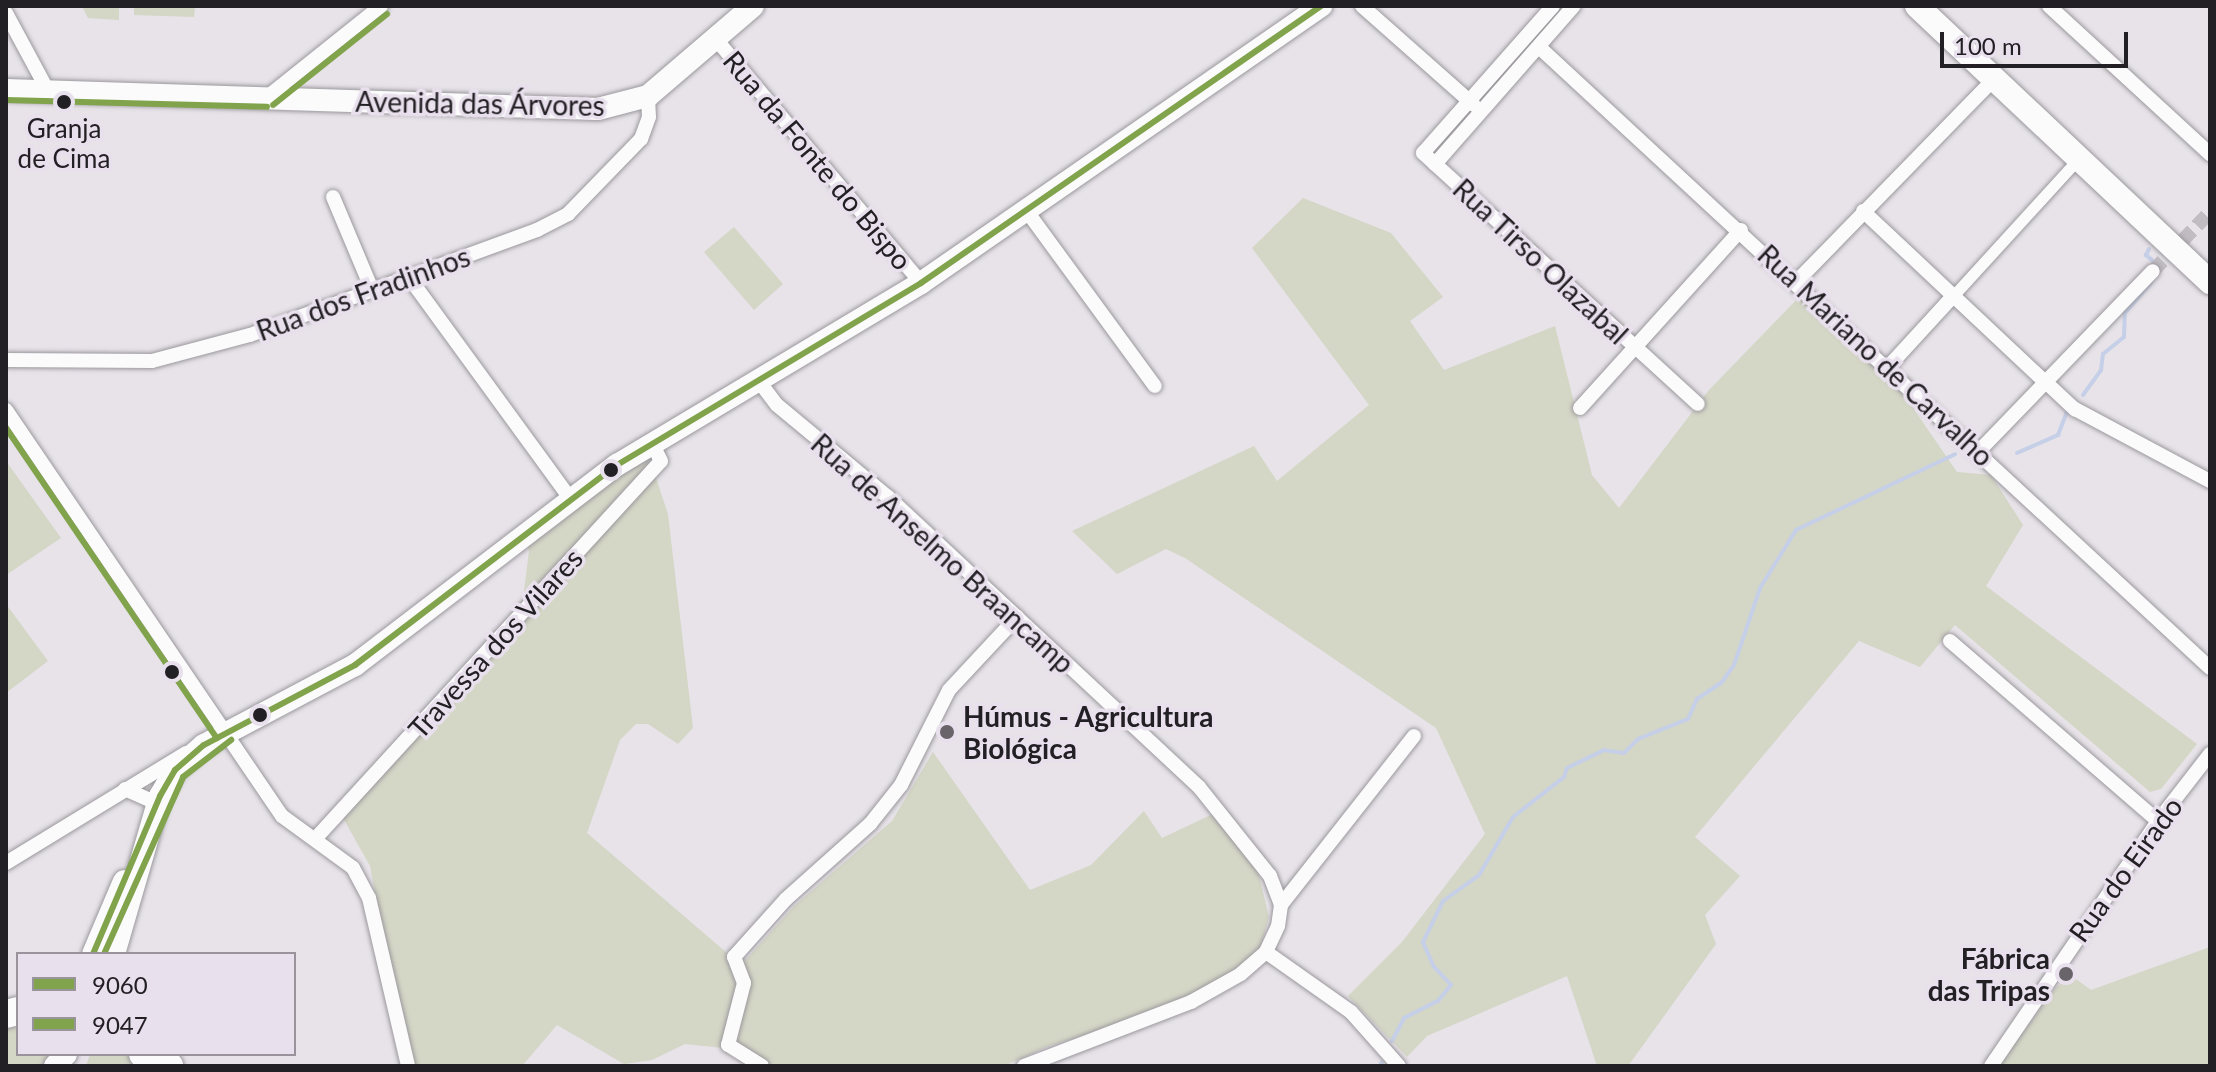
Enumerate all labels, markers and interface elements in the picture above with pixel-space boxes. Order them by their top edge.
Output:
scale bar [1944,16,2132,66]
text: 100 m [1954,31,2022,60]
street label: Rua da Fonte do Bispo [717,44,919,276]
street label: Avenida das Árvores [355,84,605,122]
marker: Granja de Cima [56,94,72,110]
place label: Granja de Cima [18,113,110,174]
street label: Rua Tirso Olazabal [1446,171,1636,351]
street label: Rua Mariano de Carvalho [1751,237,2001,473]
street label: Rua dos Fradinhos [252,239,474,347]
street label: Rua de Anselmo Braancamp [804,426,1082,680]
unlabelled marker [603,462,619,478]
street label: Travessa dos Vilares [401,541,589,745]
unlabelled marker [164,664,180,680]
place label: Húmus - Agricultura Biológica [963,699,1214,765]
unlabelled marker [252,707,268,723]
marker: Húmus - Agricultura Biológica [938,723,956,741]
street label: Rua do Eirado [2061,790,2189,948]
place label: Fábrica das Tripas [1927,941,2050,1007]
legend [16,952,296,1056]
marker: Fábrica das Tripas [2057,965,2075,983]
text: 9060 [92,970,148,999]
text: 9047 [92,1010,148,1039]

